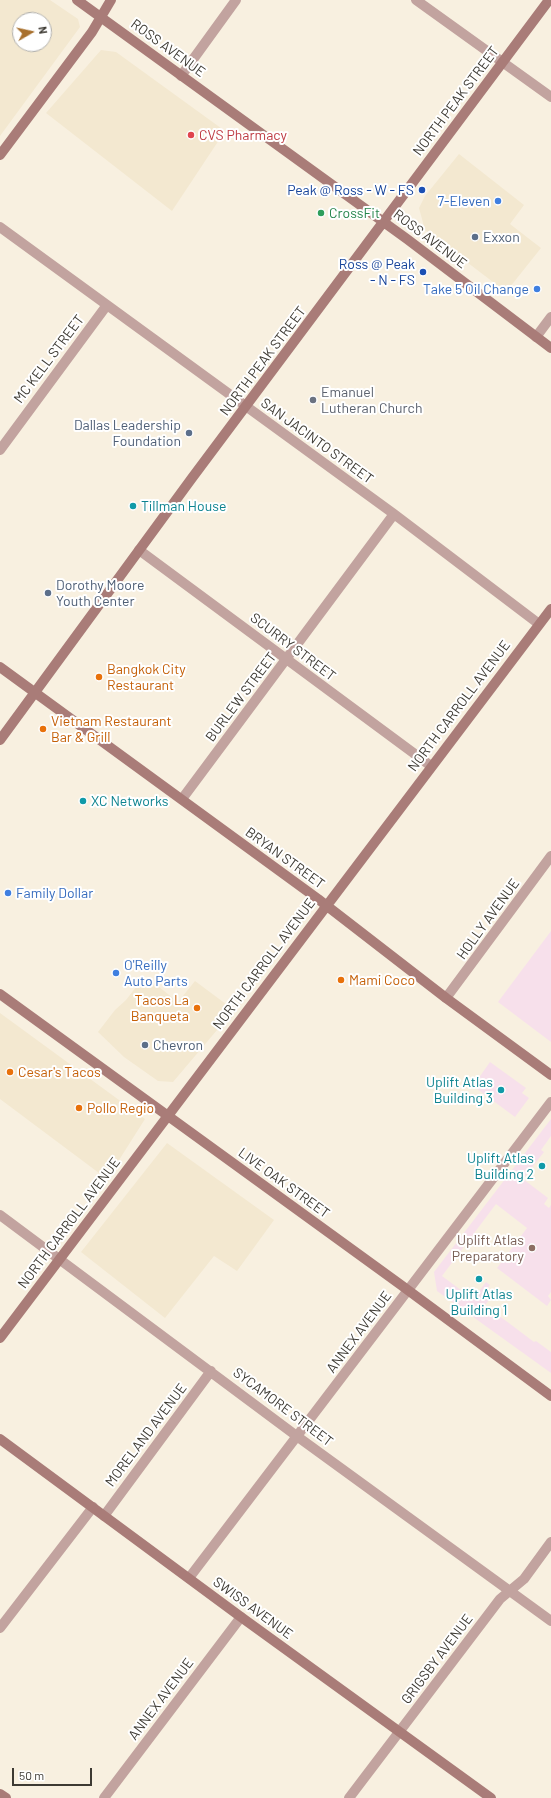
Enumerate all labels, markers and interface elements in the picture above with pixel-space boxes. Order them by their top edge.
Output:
north arrow [12,12,52,52]
street label: ROSS AVENUE [128,15,208,81]
text: N [36,26,50,35]
street label: NORTH PEAK STREET [409,43,503,159]
place label: CVS Pharmacy [199,127,287,143]
marker: CVS Pharmacy [186,130,196,140]
place label: Peak @ Ross - W - FS [287,182,414,198]
marker: Peak @ Ross - W - FS [417,185,427,195]
place label: 7-Eleven [437,193,490,209]
marker: 7-Eleven [493,196,503,206]
place label: CrossFit [329,205,380,221]
street label: ROSS AVENUE [390,206,470,272]
marker: CrossFit [316,208,326,218]
place label: Exxon [483,229,520,245]
marker: Exxon [470,232,480,242]
place label: Ross @ Peak - N - FS [339,256,415,288]
marker: Ross @ Peak - N - FS [418,267,428,277]
place label: Take 5 Oil Change [423,281,529,297]
marker: Take 5 Oil Change [532,284,542,294]
street label: NORTH PEAK STREET [216,303,310,419]
street label: MC KELL STREET [10,311,88,407]
place label: Emanuel Lutheran Church [321,384,422,416]
street label: SAN JACINTO STREET [257,395,377,487]
marker: Emanuel Lutheran Church [308,395,318,405]
place label: Dallas Leadership Foundation [74,417,181,450]
marker: Dallas Leadership Foundation [184,428,194,438]
place label: Tillman House [141,498,226,514]
marker: Tillman House [128,501,138,511]
place label: Dorothy Moore Youth Center [56,577,144,610]
marker: Dorothy Moore Youth Center [43,588,53,598]
street label: SCURRY STREET [247,609,339,685]
street label: NORTH CARROLL AVENUE [404,637,514,775]
street label: BURLEW STREET [202,649,280,745]
place label: Bangkok City Restaurant [107,661,186,694]
marker: Bangkok City Restaurant [94,672,104,682]
place label: Vietnam Restaurant Bar & Grill [51,713,172,746]
marker: Vietnam Restaurant Bar & Grill [38,724,48,734]
place label: XC Networks [91,793,169,809]
marker: XC Networks [78,796,88,806]
street label: BRYAN STREET [242,824,328,892]
street label: HOLLY AVENUE [453,875,523,963]
place label: Family Dollar [16,885,93,901]
marker: Family Dollar [3,888,13,898]
street label: NORTH CARROLL AVENUE [209,895,319,1033]
place label: O'Reilly Auto Parts [124,957,188,990]
marker: O'Reilly Auto Parts [111,968,121,978]
place label: Mami Coco [349,972,415,988]
marker: Mami Coco [336,975,346,985]
place label: Tacos La Banqueta [131,992,189,1024]
marker: Tacos La Banqueta [192,1003,202,1013]
place label: Chevron [153,1037,203,1053]
marker: Chevron [140,1040,150,1050]
place label: Cesar's Tacos [18,1064,101,1080]
marker: Cesar's Tacos [5,1067,15,1077]
place label: Uplift Atlas Building 3 [426,1074,493,1106]
marker: Uplift Atlas Building 3 [496,1085,506,1095]
place label: Pollo Regio [87,1100,154,1116]
marker: Pollo Regio [74,1103,84,1113]
street label: LIVE OAK STREET [235,1144,333,1222]
place label: Uplift Atlas Building 2 [467,1150,534,1182]
street label: NORTH CARROLL AVENUE [14,1154,124,1292]
marker: Uplift Atlas Building 2 [537,1161,547,1171]
place label: Uplift Atlas Preparatory [452,1232,524,1264]
marker: Uplift Atlas Preparatory [527,1243,537,1253]
marker: Uplift Atlas Building 1 [474,1274,484,1284]
place label: Uplift Atlas Building 1 [445,1286,513,1318]
street label: ANNEX AVENUE [323,1288,395,1376]
street label: SYCAMORE STREET [230,1364,336,1450]
street label: MORELAND AVENUE [102,1380,190,1490]
street label: SWISS AVENUE [210,1573,296,1643]
street label: GRIGSBY AVENUE [398,1611,476,1707]
street label: ANNEX AVENUE [125,1655,197,1743]
scale bar [14,1760,94,1786]
text: 50 m [19,1768,44,1782]

